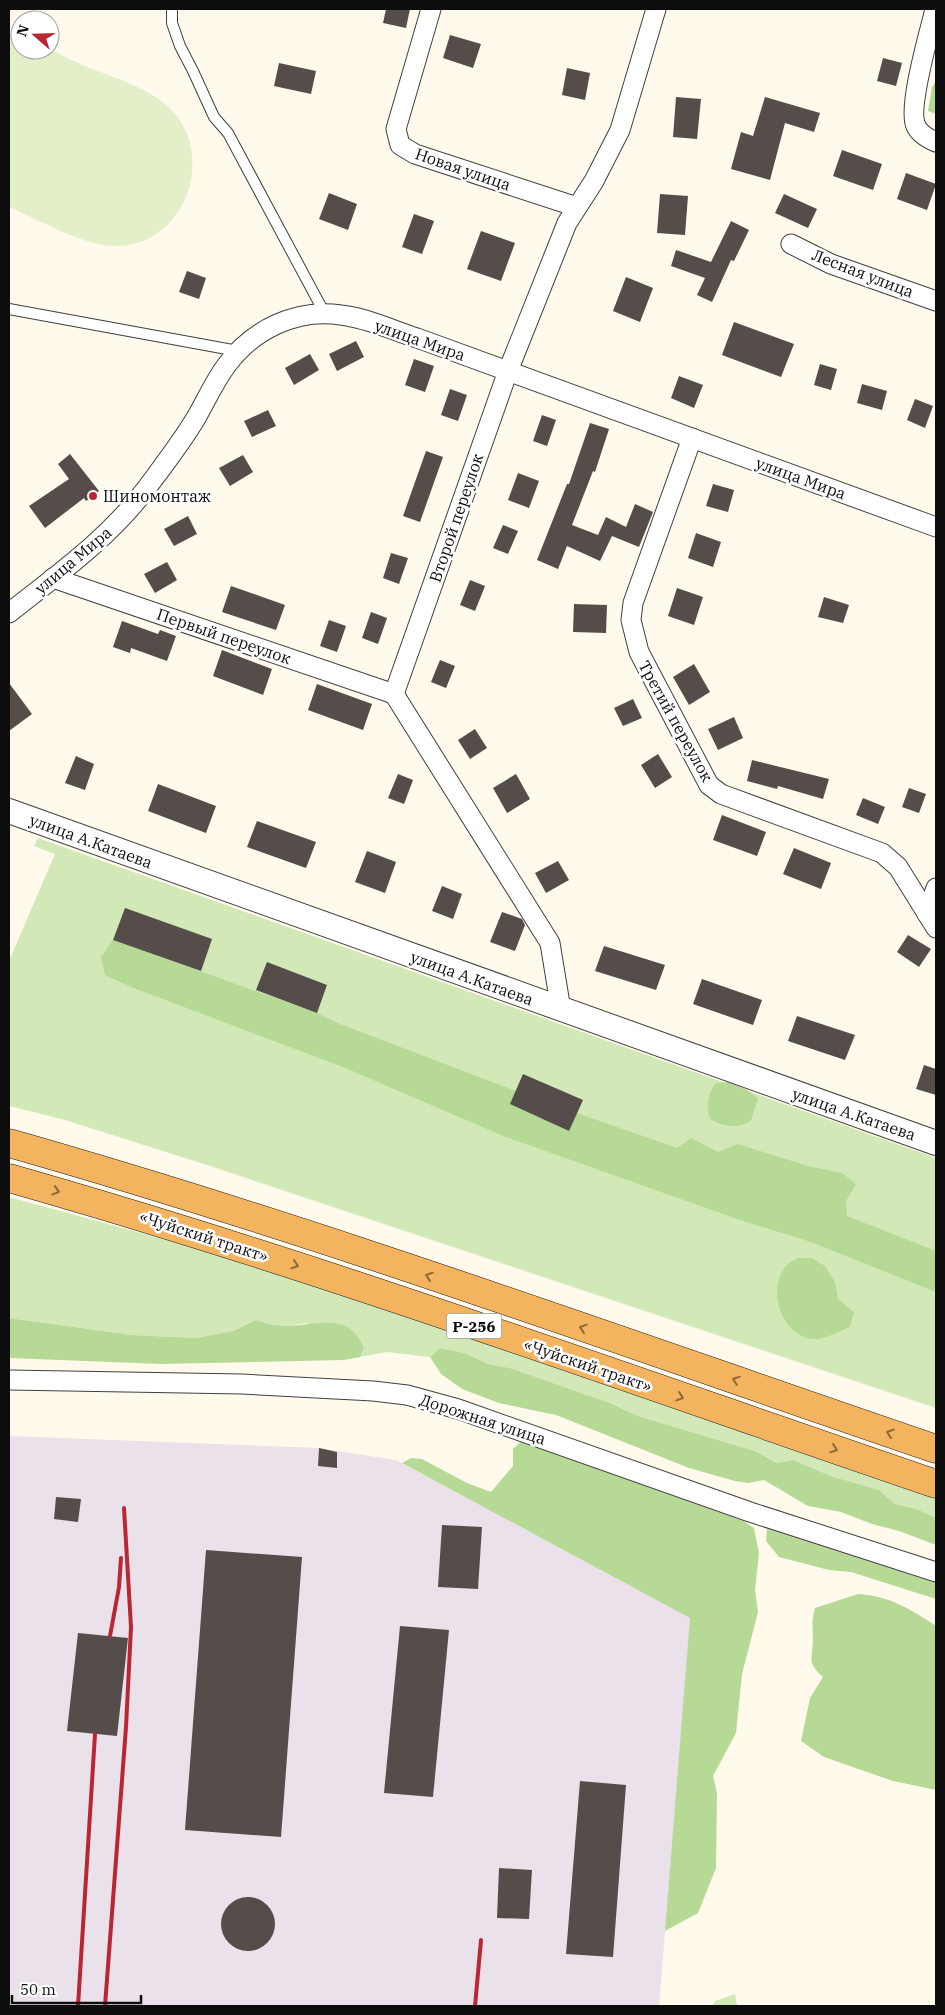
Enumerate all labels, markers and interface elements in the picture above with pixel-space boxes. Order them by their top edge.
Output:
north arrow [10,10,60,60]
text: N [12,22,33,39]
street label: Новая улица [413,143,514,195]
street label: Лесная улица [809,244,917,302]
street label: улица Мира [372,315,468,365]
street label: Второй переулок [425,450,488,585]
street label: улица Мира [753,452,849,504]
place label: Шиномонтаж [103,486,211,506]
marker: Шиномонтаж [87,490,99,502]
street label: улица Мира [30,522,116,598]
street label: Первый переулок [154,604,294,669]
street label: Третий переулок [634,657,718,786]
street label: улица А.Катаева [27,809,155,873]
street label: улица А.Катаева [408,946,536,1010]
street label: улица А.Катаева [790,1083,919,1145]
one-way arrow [51,1186,59,1196]
street label: «Чуйский тракт» [137,1206,271,1266]
one-way arrow [290,1259,298,1269]
one-way arrow [425,1271,433,1281]
road number: Р-256 [446,1314,502,1338]
one-way arrow [579,1324,587,1334]
street label: «Чуйский тракт» [521,1334,655,1396]
one-way arrow [733,1376,741,1386]
street label: Дорожная улица [418,1389,549,1449]
one-way arrow [676,1391,684,1401]
one-way arrow [886,1429,895,1439]
one-way arrow [829,1443,838,1453]
scale bar [12,1972,141,2004]
text: 50 m [20,1980,56,1999]

